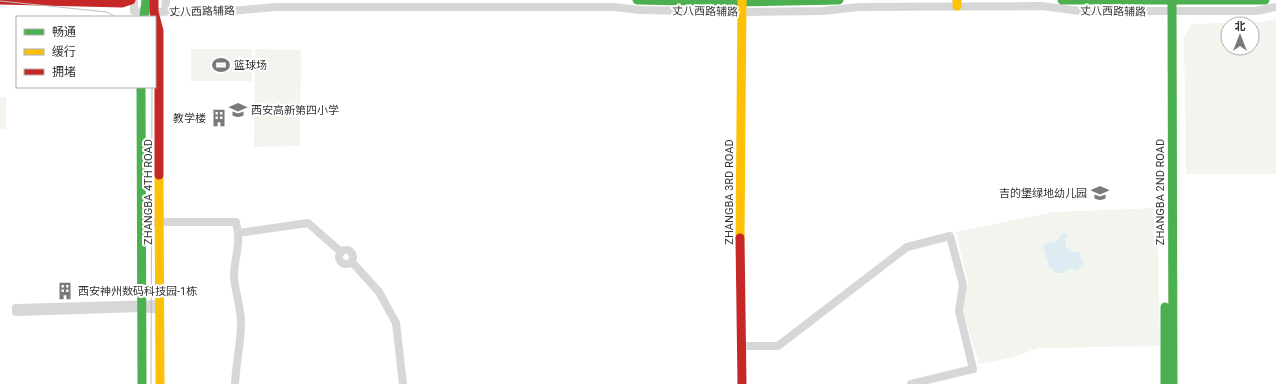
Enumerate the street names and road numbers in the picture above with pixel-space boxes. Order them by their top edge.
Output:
street label: 丈八西路辅路 [169,4,235,19]
street label: 丈八西路辅路 [672,4,738,19]
street label: 丈八西路辅路 [1080,4,1146,19]
street label: ZHANGBA 4TH ROAD [142,139,155,245]
street label: ZHANGBA 3RD ROAD [723,139,736,245]
street label: ZHANGBA 2ND ROAD [1154,139,1167,245]

